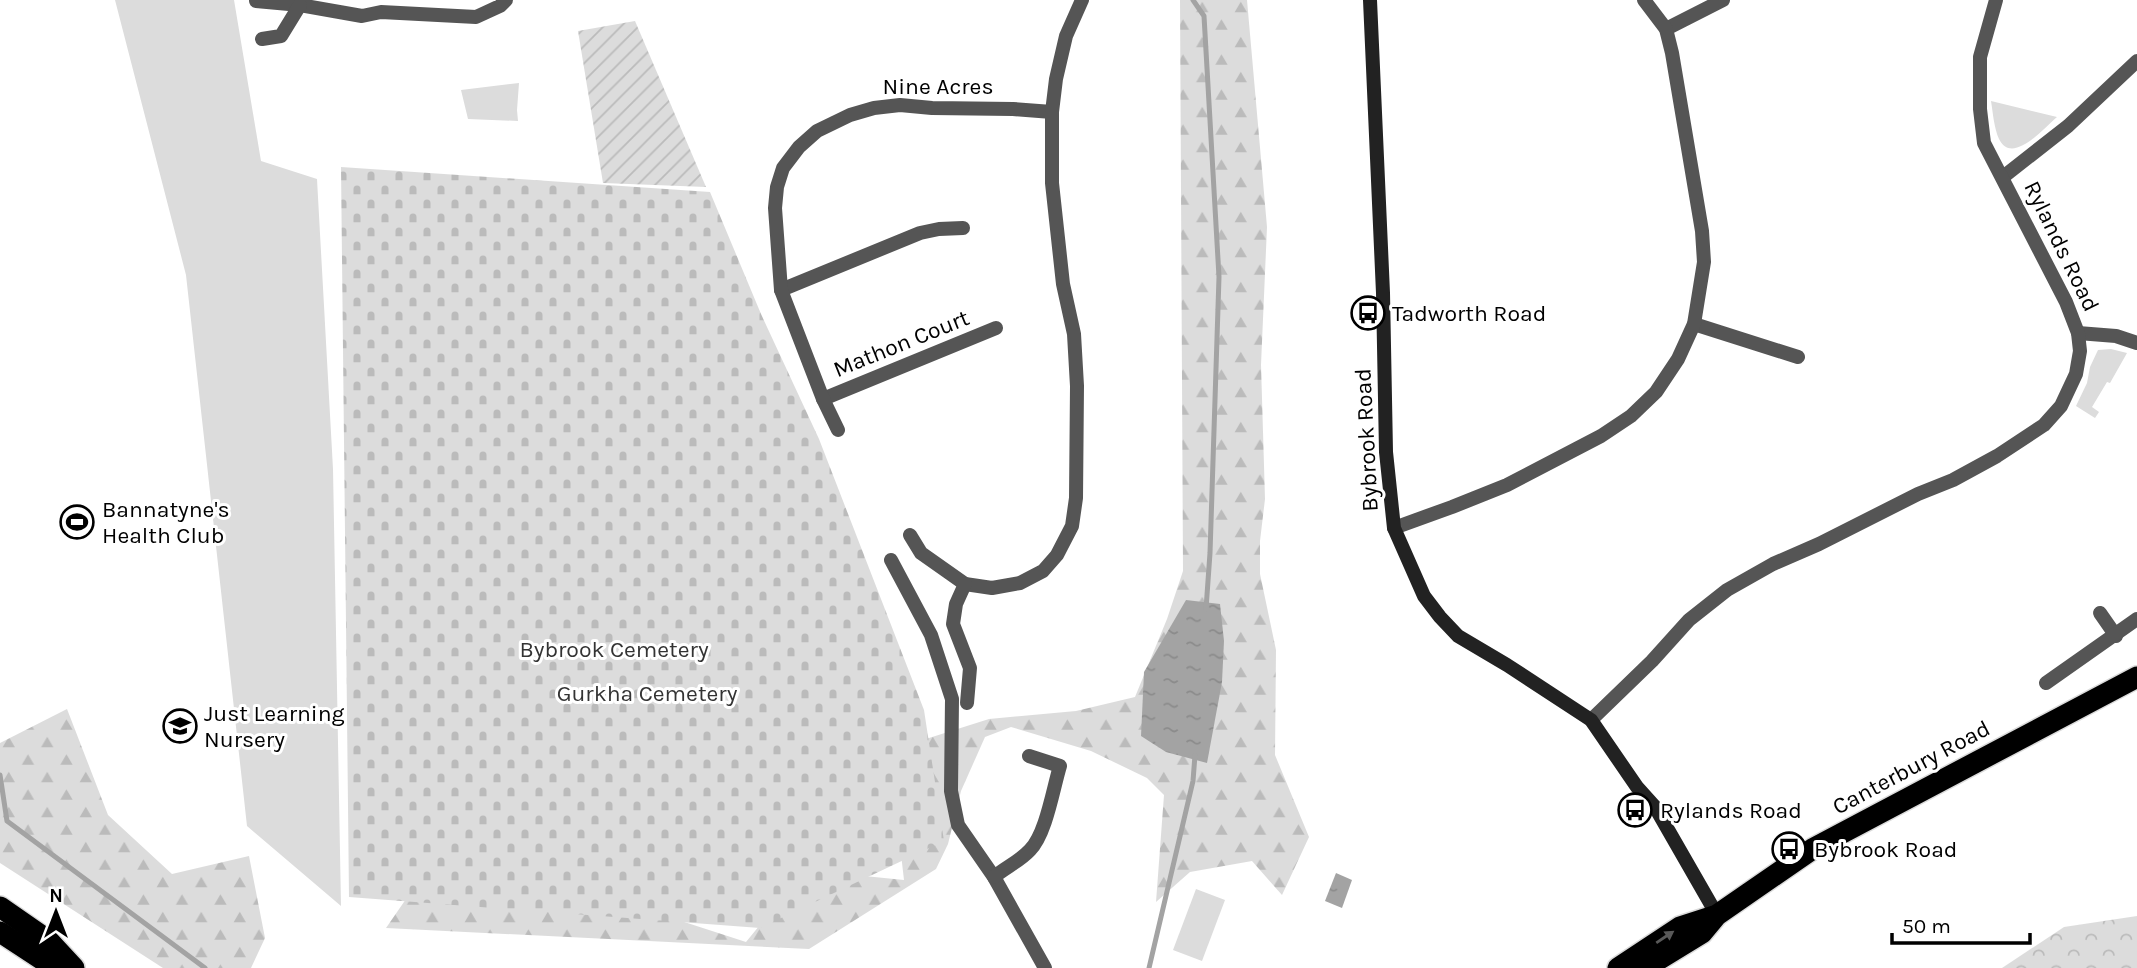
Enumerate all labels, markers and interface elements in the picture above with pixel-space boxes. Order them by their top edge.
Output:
street label: Nine Acres [882,73,994,100]
street label: Rylands Road [2018,177,2105,316]
bus stop icon: Tadworth Road [1349,294,1387,332]
place label: Tadworth Road [1392,300,1546,327]
street label: Mathon Court [829,304,973,383]
street label: Bybrook Road [1349,368,1384,512]
place label: Bannatyne's Health Club [102,496,230,549]
sports icon: Bannatyne's Health Club [58,503,96,541]
park label: Bybrook Cemetery [519,636,709,663]
park label: Gurkha Cemetery [557,680,738,707]
place label: Just Learning Nursery [204,700,345,753]
school or university icon: Just Learning Nursery [161,707,199,745]
street label: Canterbury Road [1828,715,1995,820]
bus stop icon: Rylands Road [1616,791,1654,829]
place label: Rylands Road [1660,797,1802,824]
bus stop icon: Bybrook Road [1770,830,1808,868]
place label: Bybrook Road [1814,836,1957,863]
north arrow [21,877,91,947]
text: N [49,885,63,907]
scale bar [1892,902,2030,946]
text: 50 m [1902,914,1951,938]
one-way arrow [1656,930,1674,944]

